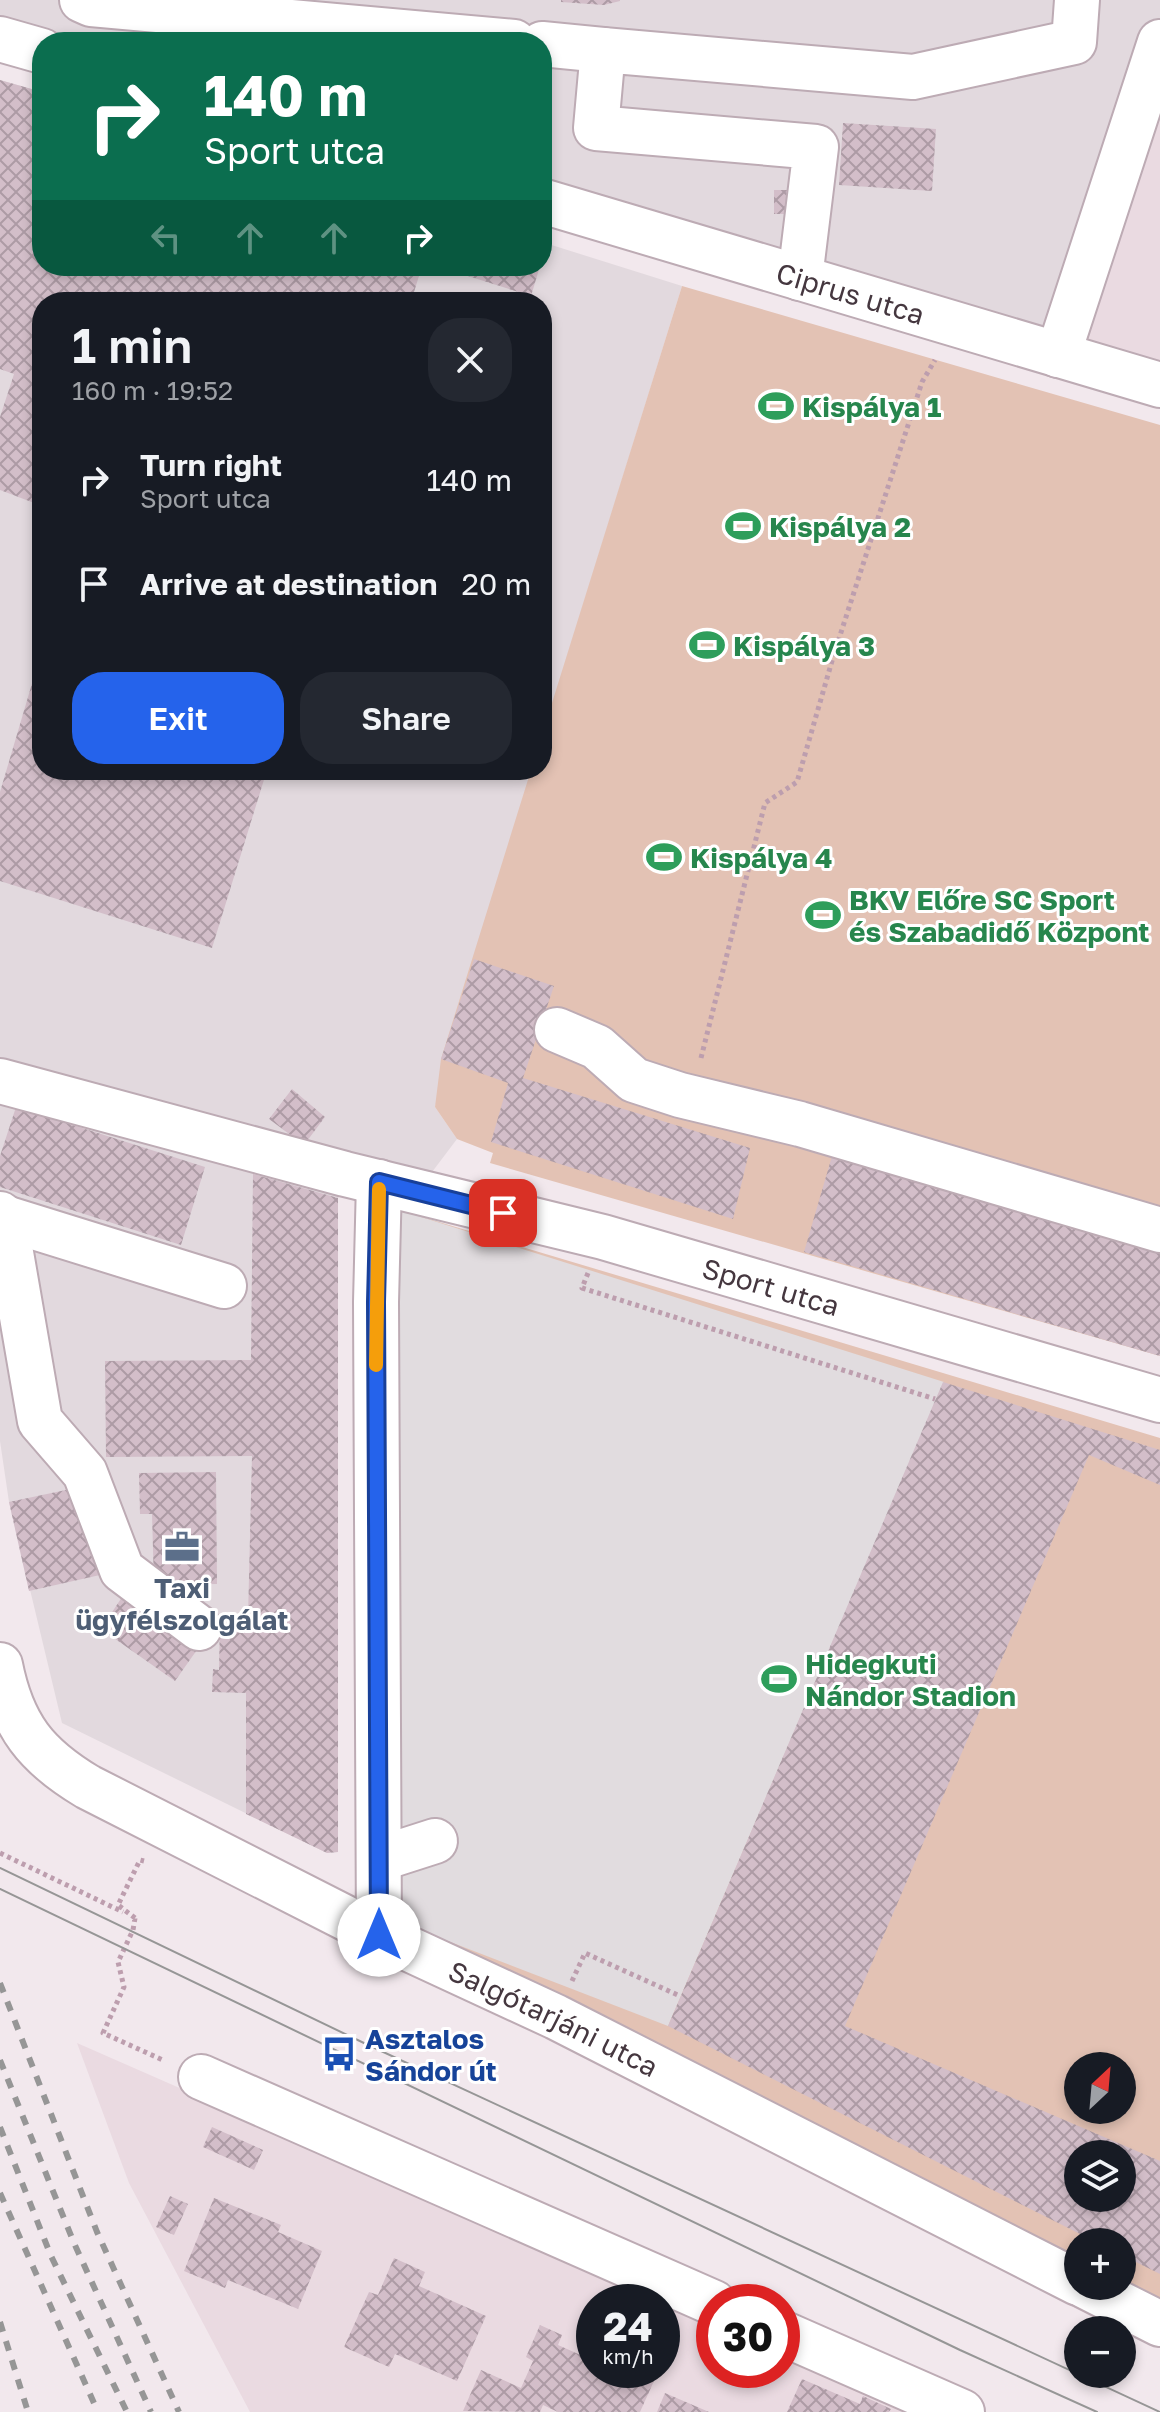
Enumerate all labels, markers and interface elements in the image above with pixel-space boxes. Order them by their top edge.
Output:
text: 140 m [204,61,367,128]
icon: right [72,64,176,168]
text: Sport utca [204,129,385,172]
icon: left [144,216,188,260]
icon: ahead [228,216,272,260]
icon: ahead [312,216,356,260]
icon: right [396,216,440,260]
street label: Ciprus utca [773,255,929,330]
text: 1 min [72,316,192,374]
button: close [428,318,512,402]
text: 160 m · 19:52 [72,375,233,406]
sports icon: Kispálya 1 [757,387,795,425]
place label: Kispálya 1 [802,390,941,423]
text: Turn right [140,447,282,483]
icon: right [72,458,116,502]
text: 140 m [427,462,512,498]
text: Sport utca [140,483,271,514]
sports icon: Kispálya 2 [724,507,762,545]
place label: Kispálya 2 [769,510,911,543]
icon: arrive [72,562,116,606]
text: Arrive at destination [140,566,437,602]
text: 20 m [461,566,531,602]
sports icon: Kispálya 3 [688,626,726,664]
place label: Kispálya 3 [733,629,875,662]
button: Exit [72,672,284,764]
button: Share [300,672,512,764]
sports icon: Kispálya 4 [645,838,683,876]
place label: Kispálya 4 [690,841,833,874]
place label: BKV Előre SC Sport és Szabadidő Központ [849,883,1150,948]
sports icon: BKV Előre SC Sport és Szabadidő Központ [804,896,842,934]
pin [469,1179,537,1247]
icon: arrive [481,1191,525,1235]
street label: Sport utca [699,1251,843,1322]
office icon: Taxi ügyfélszolgálat [163,1528,201,1566]
place label: Taxi ügyfélszolgálat [75,1571,289,1636]
place label: Hidegkuti Nándor Stadion [805,1647,1016,1712]
sports icon: Hidegkuti Nándor Stadion [760,1660,798,1698]
position arrow [337,1893,421,1977]
street label: Salgótarjáni utca [444,1953,664,2083]
place label: Asztalos Sándor út [365,2022,497,2087]
bus stop icon: Asztalos Sándor út [320,2035,358,2073]
north arrow [1064,2052,1136,2124]
map controls [1064,2052,1136,2388]
button: layers [1064,2140,1136,2212]
button: + [1064,2228,1136,2300]
speed limit sign: 30 [696,2284,800,2388]
text: 24 [603,2302,653,2350]
button: − [1064,2316,1136,2388]
text: km/h [603,2344,653,2368]

